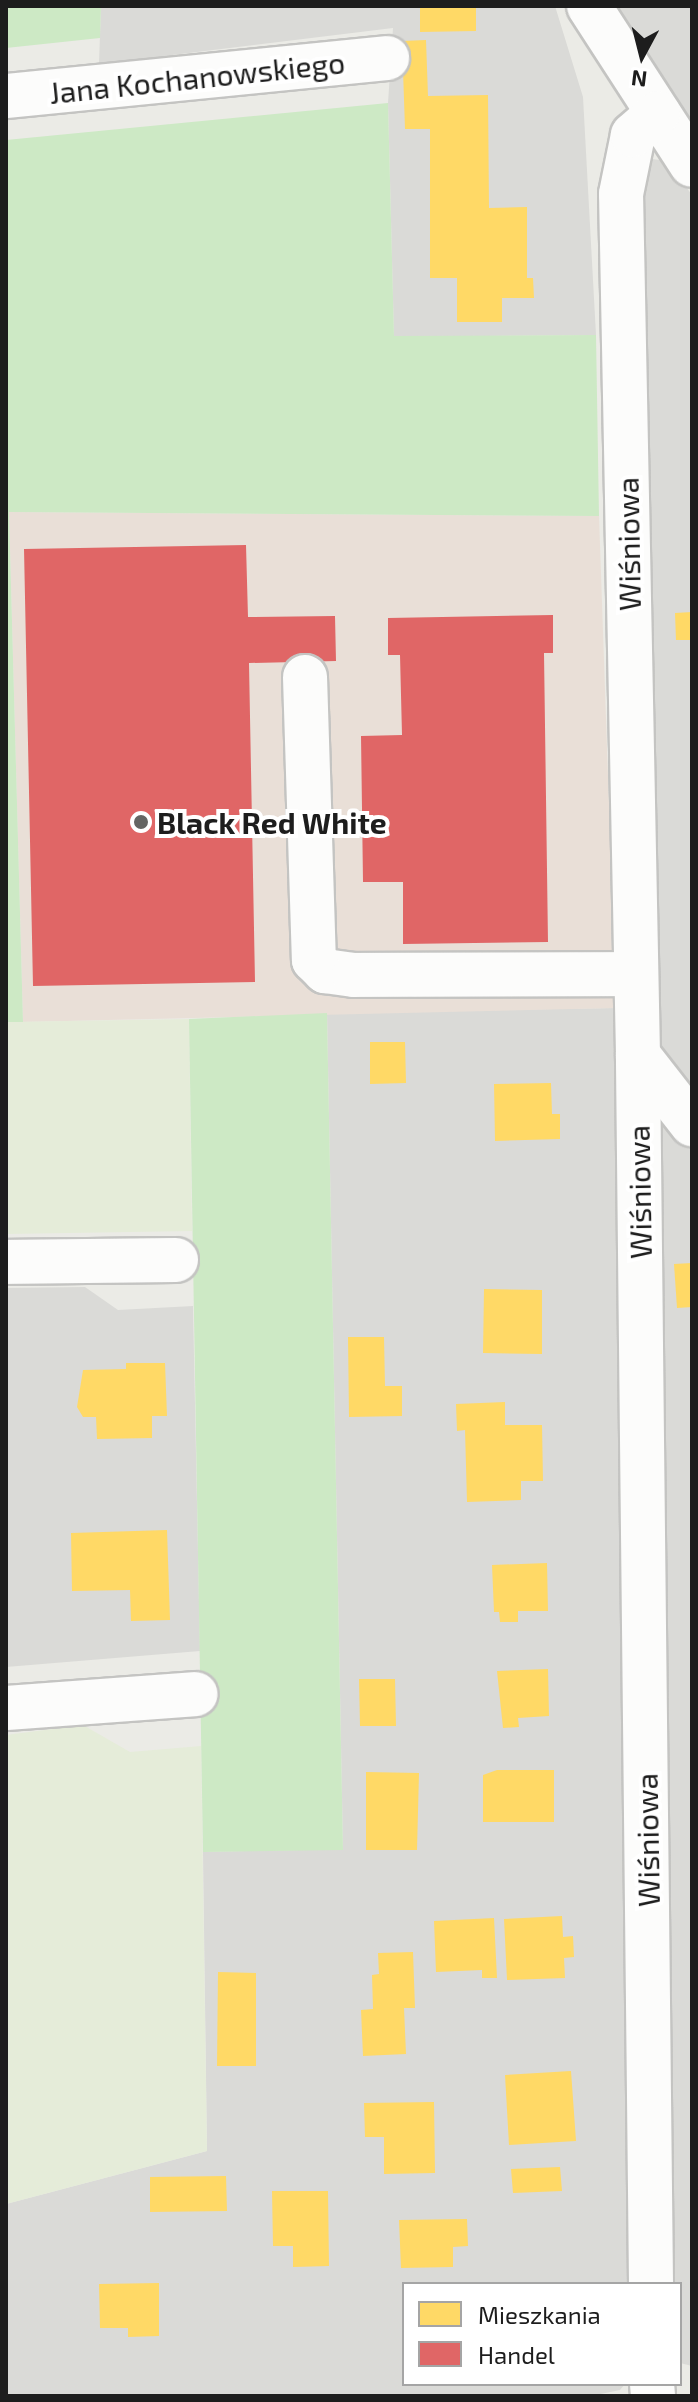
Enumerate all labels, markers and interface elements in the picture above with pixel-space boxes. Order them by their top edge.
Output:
north arrow [602,16,682,96]
street label: Jana Kochanowskiego [47,44,347,110]
text: N [630,66,649,94]
street label: Wiśniowa [609,477,647,611]
place label: Black Red White [157,804,387,840]
marker: Black Red White [132,813,150,831]
street label: Wiśniowa [620,1125,658,1259]
street label: Wiśniowa [628,1773,666,1907]
legend [402,2282,682,2386]
text: Mieszkania [478,2300,601,2329]
text: Handel [478,2340,555,2369]

